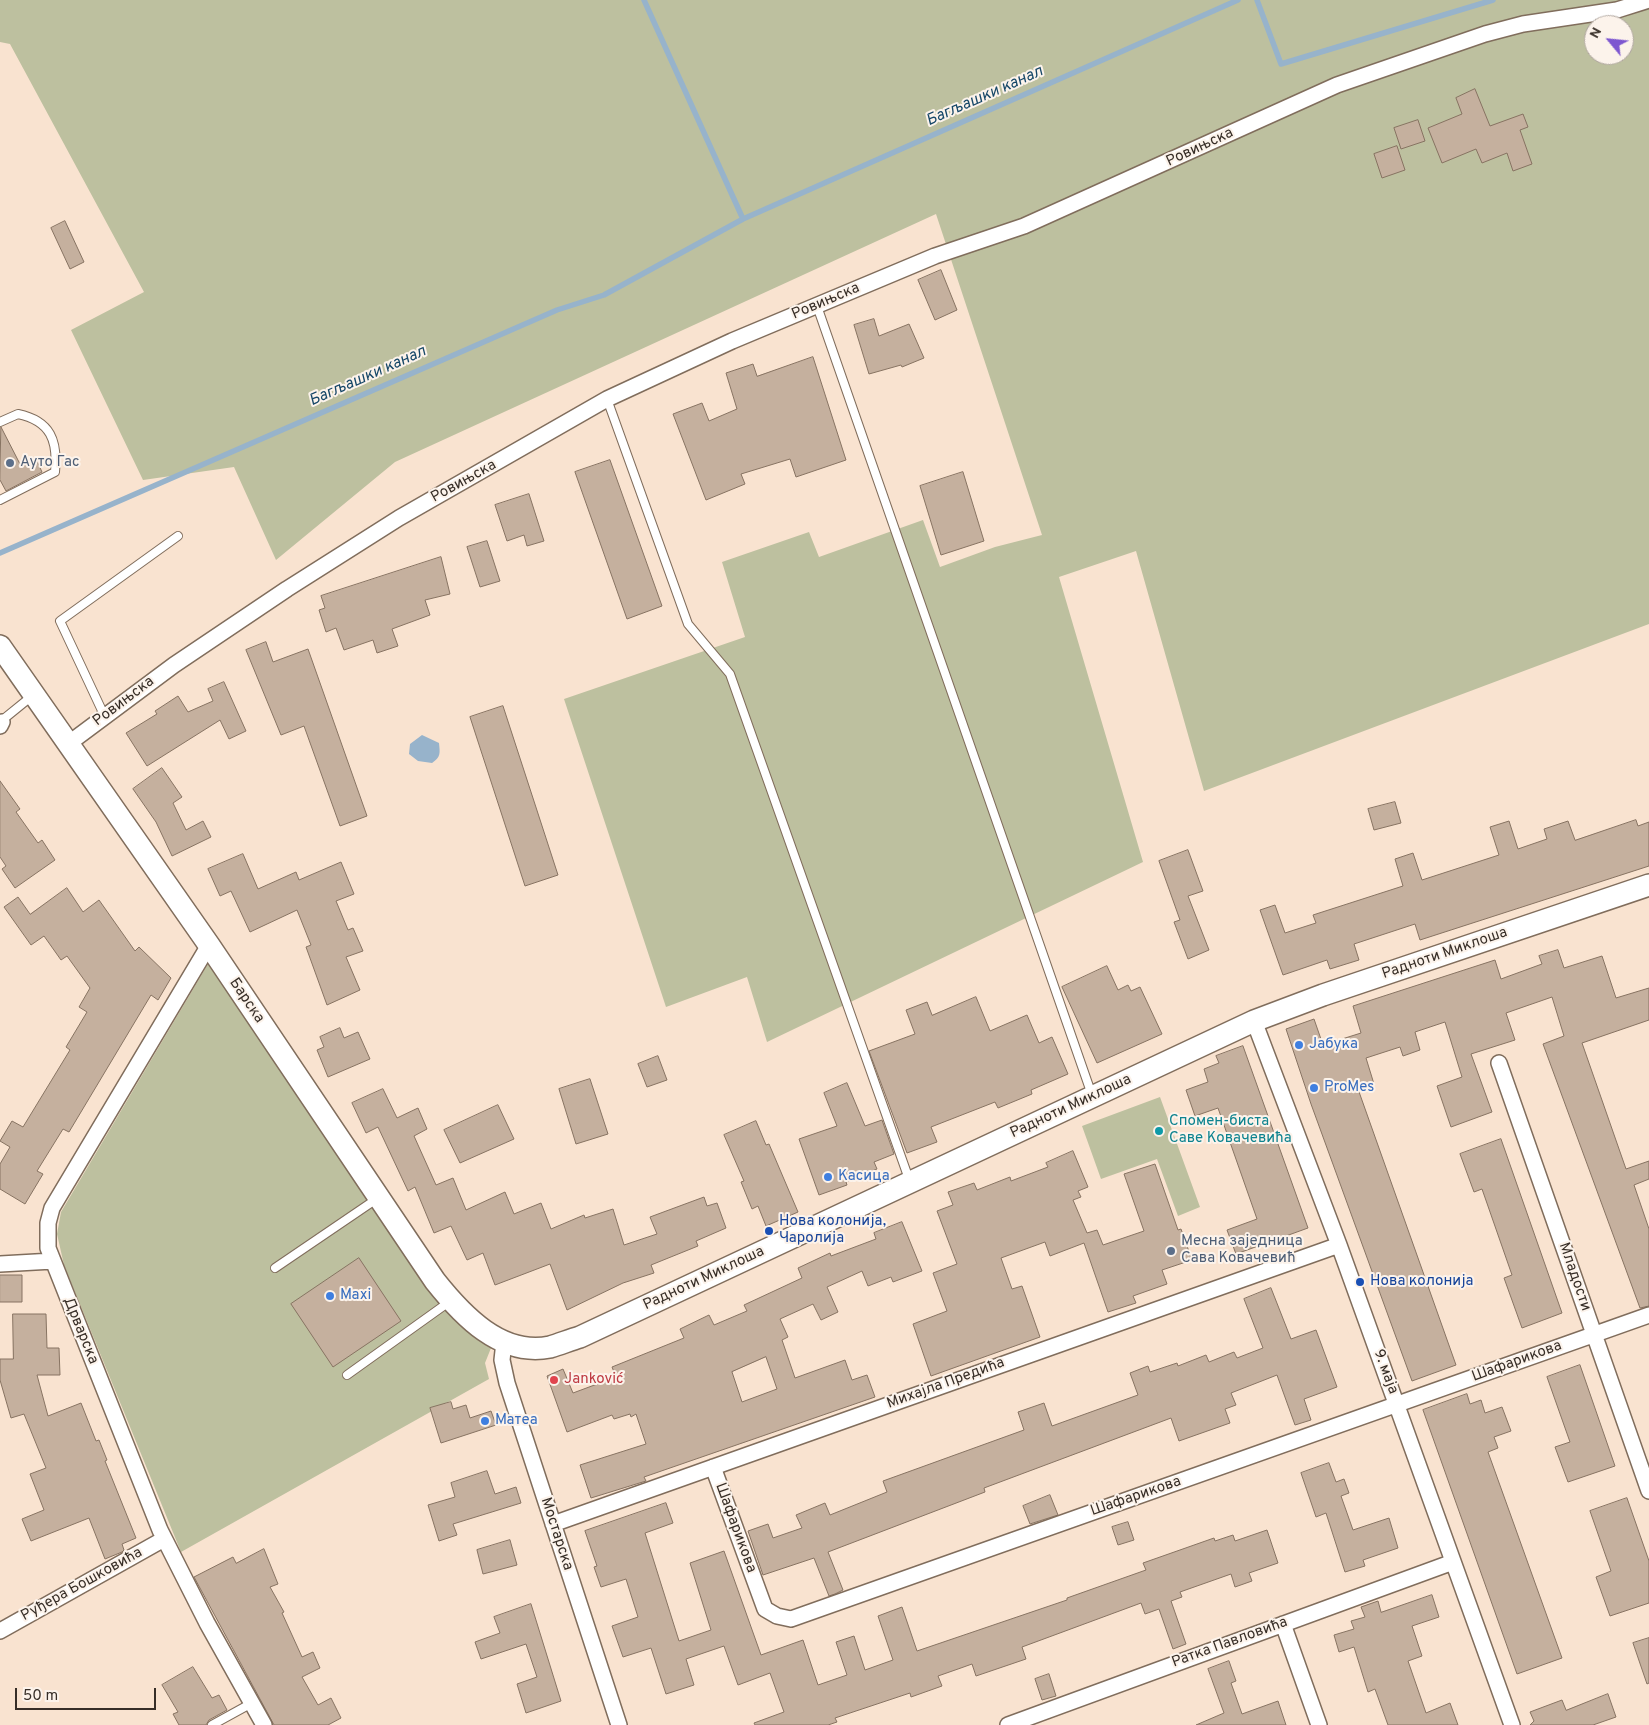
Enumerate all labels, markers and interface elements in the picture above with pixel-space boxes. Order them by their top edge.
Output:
north arrow [1584,15,1634,65]
text: N [1586,25,1606,42]
water label: Багљашки канал [924,63,1046,131]
street label: Ровињска [1164,125,1236,171]
street label: Ровињска [789,280,863,324]
water label: Багљашки канал [307,343,429,411]
place label: Ауто Гас [20,454,79,472]
marker: Ауто Гас [4,457,16,469]
street label: Ровињска [428,457,500,507]
street label: Ровињска [90,673,158,731]
street label: Радноти Миклоша [1380,924,1510,984]
street label: Барска [224,975,268,1027]
place label: Јабука [1309,1036,1358,1054]
marker: Јабука [1293,1039,1305,1051]
street label: Радноти Миклоша [1008,1071,1134,1143]
place label: ProMes [1324,1079,1374,1097]
marker: ProMes [1308,1082,1320,1094]
place label: Спомен-биста Саве Ковачевића [1169,1113,1292,1148]
marker: Спомен-биста Саве Ковачевића [1153,1125,1165,1137]
place label: Касица [838,1168,890,1186]
marker: Касица [822,1171,834,1183]
place label: Нова колонија, Чаролија [779,1213,886,1248]
marker: Нова колонија, Чаролија [763,1225,775,1237]
place label: Месна заједница Сава Ковачевић [1181,1233,1303,1268]
street label: Младости [1554,1240,1594,1314]
street label: Радноти Миклоша [641,1243,767,1315]
marker: Месна заједница Сава Ковачевић [1165,1245,1177,1257]
place label: Нова колонија [1370,1273,1473,1291]
marker: Нова колонија [1354,1276,1366,1288]
place label: Maxi [340,1287,371,1305]
marker: Maxi [324,1290,336,1302]
street label: Дрварска [58,1295,102,1367]
street label: Шафарикова [1470,1337,1564,1387]
street label: 9. маја [1369,1347,1401,1397]
street label: Михајла Предића [885,1354,1007,1414]
place label: Janković [564,1371,624,1389]
marker: Janković [548,1374,560,1386]
place label: Матеа [495,1412,538,1430]
marker: Матеа [479,1415,491,1427]
street label: Шафарикова [1088,1473,1184,1521]
street label: Шафарикова [710,1481,760,1575]
street label: Мостарска [536,1495,576,1573]
street label: Руђера Бошковића [18,1544,146,1626]
street label: Ратка Павловића [1170,1614,1290,1672]
scale bar [18,1678,159,1710]
text: 50 m [23,1687,58,1706]

